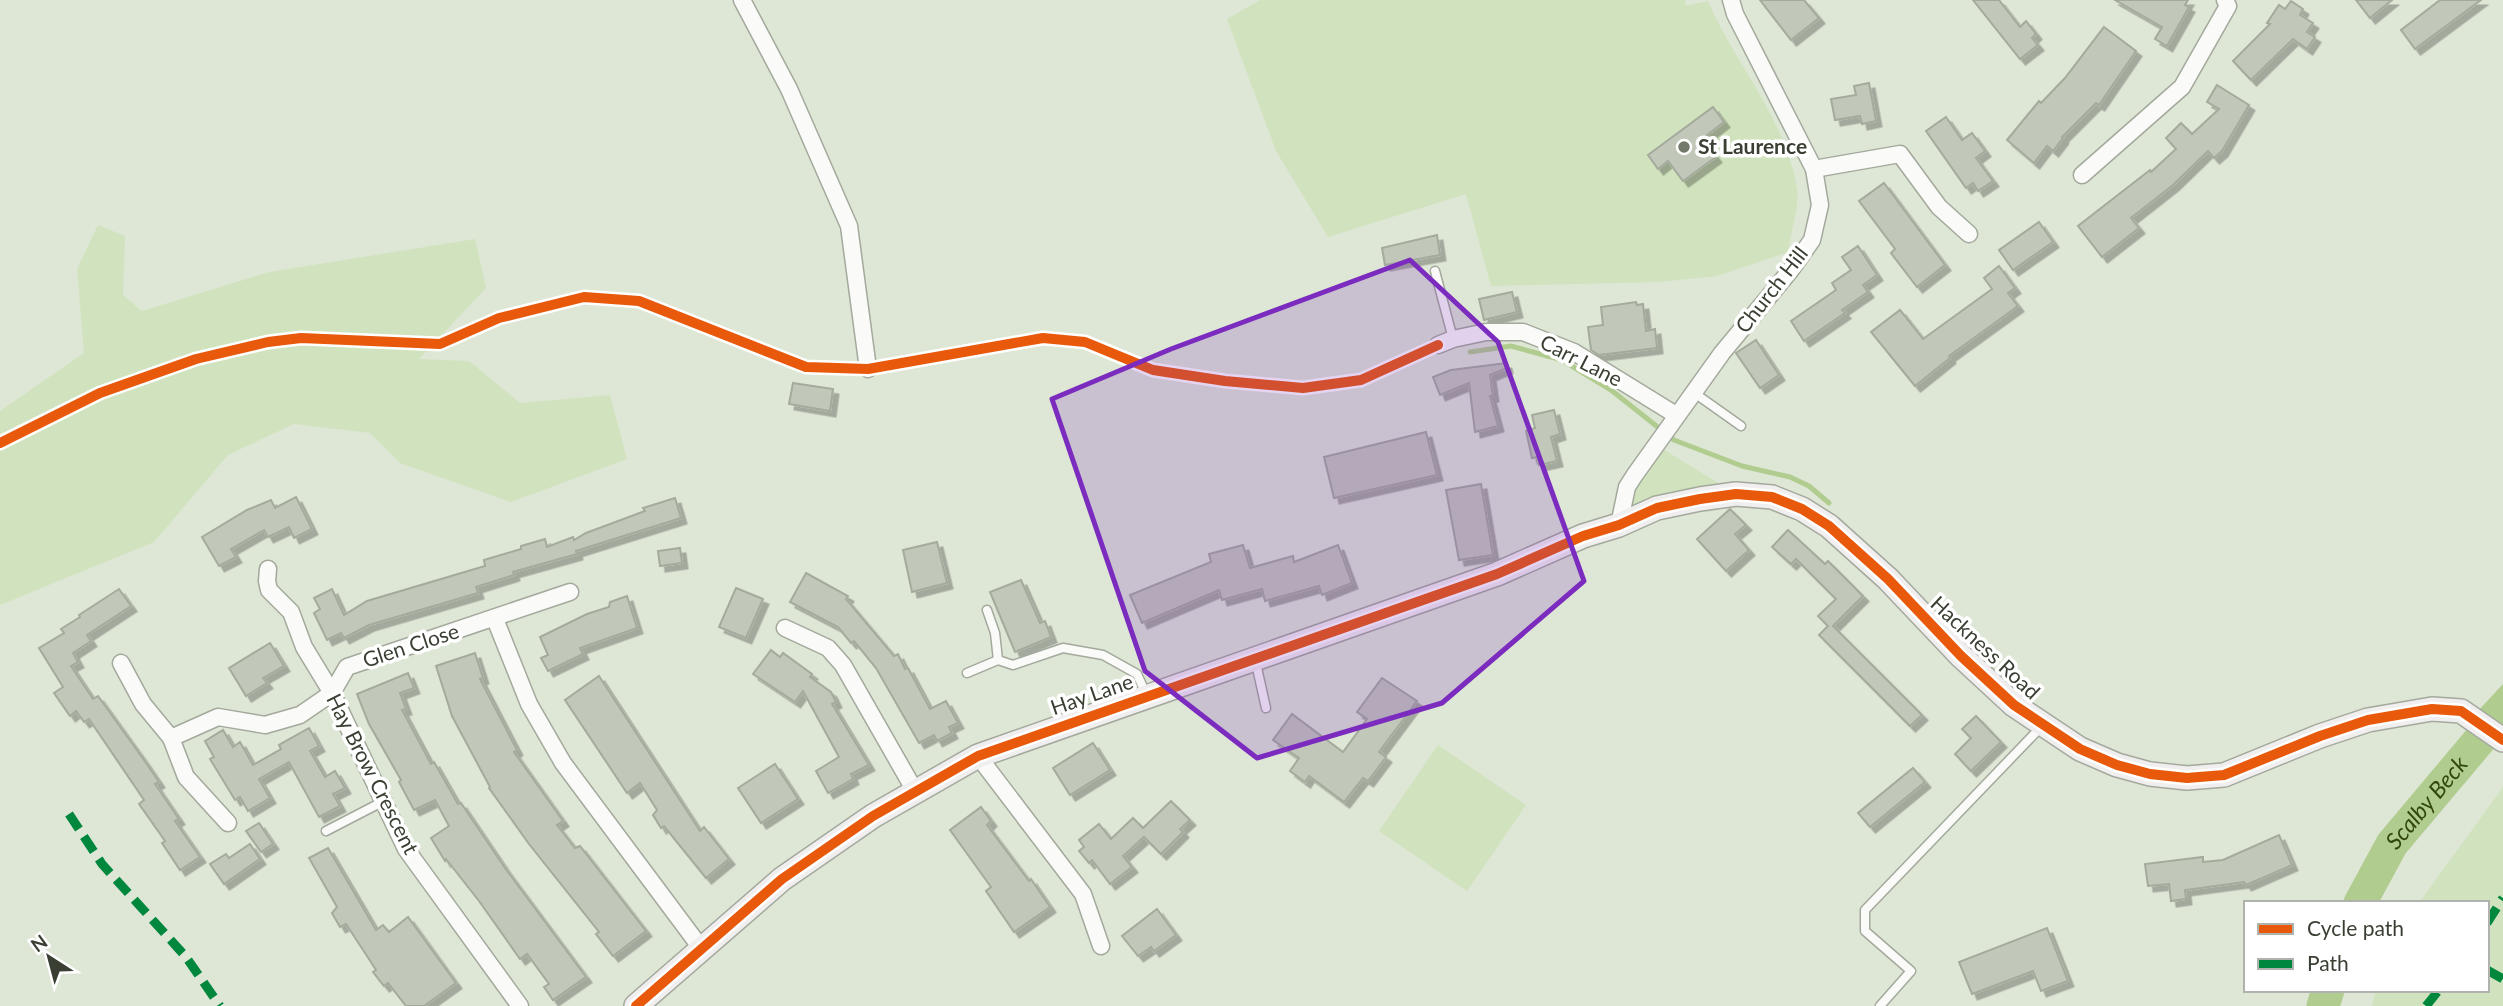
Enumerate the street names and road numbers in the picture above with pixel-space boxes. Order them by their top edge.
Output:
street label: Church Hill [1729,241,1812,337]
street label: Carr Lane [1536,328,1627,391]
street label: Hackness Road [1926,590,2046,704]
street label: Glen Close [359,617,462,672]
street label: Hay Lane [1047,668,1136,719]
street label: Hay Brow Crescent [322,689,425,858]

